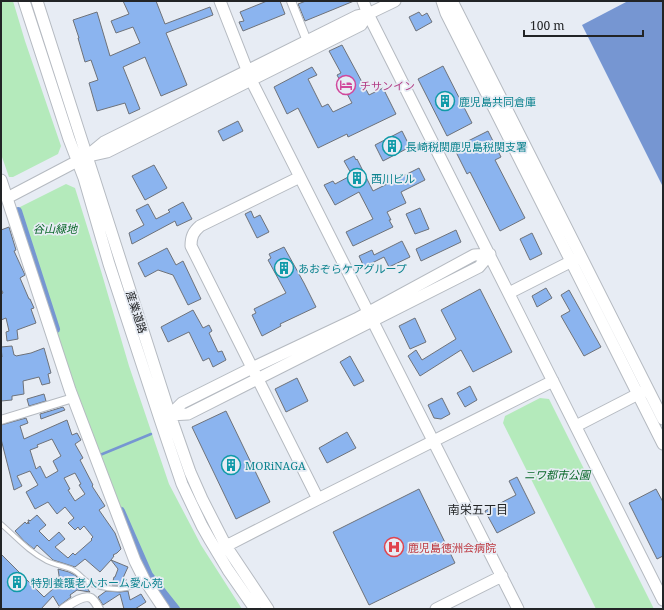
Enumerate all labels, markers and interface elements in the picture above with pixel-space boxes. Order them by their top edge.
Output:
scale bar [524,12,643,38]
text: 100 m [530,17,565,34]
hotel icon: チサンイン [335,74,357,96]
place label: チサンイン [360,78,415,93]
building icon: 鹿児島共同倉庫 [434,90,456,112]
place label: 鹿児島共同倉庫 [459,94,536,109]
building icon: 長崎税関鹿児島税関支署 [381,135,403,157]
place label: 長崎税関鹿児島税関支署 [406,139,527,154]
building icon: 西川ビル [346,167,368,189]
place label: 西川ビル [371,171,415,186]
park label: 谷山緑地 [33,221,78,236]
building icon: あおぞらケアグループ [273,257,295,279]
place label: あおぞらケアグループ [298,261,407,276]
street label: 産業道路 [123,289,151,335]
building icon: MORiNAGA [220,454,242,476]
place label: MORiNAGA [245,458,306,473]
park label: ニワ都市公園 [524,467,592,482]
district label: 南栄五丁目 [448,501,508,518]
hospital icon: 鹿児島徳洲会病院 [383,536,405,558]
place label: 鹿児島徳洲会病院 [408,540,496,555]
building icon: 特別養護老人ホーム愛心苑 [6,571,28,593]
place label: 特別養護老人ホーム愛心苑 [31,575,163,590]

